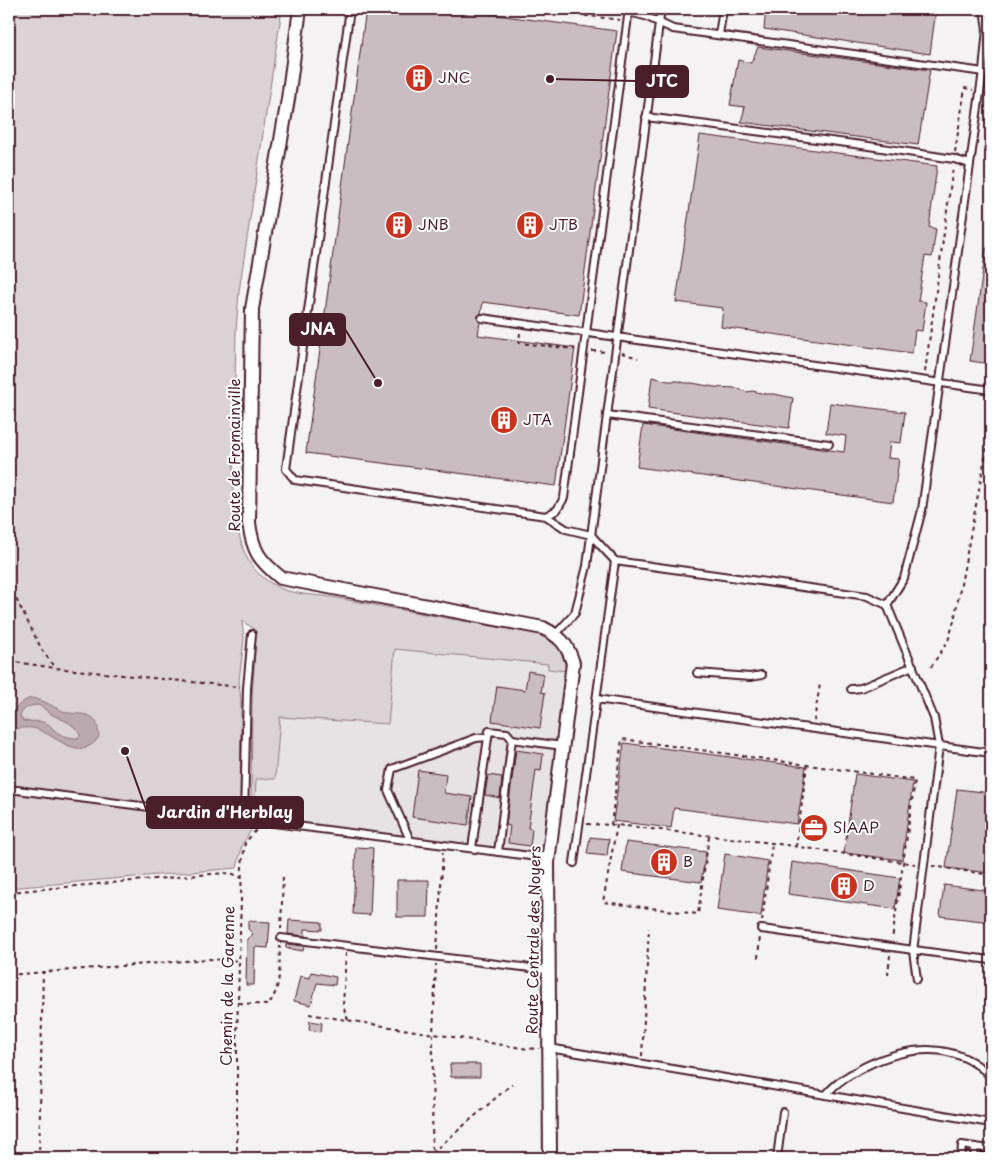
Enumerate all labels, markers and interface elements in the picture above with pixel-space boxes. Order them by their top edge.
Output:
building icon: JNC [404,63,434,93]
place label: JNC [438,65,470,88]
callout: JTC [636,66,688,97]
text: JTC [646,68,678,92]
building icon: JNB [384,210,414,240]
building icon: JTB [515,210,545,240]
place label: JNB [418,212,449,235]
place label: JTB [549,212,578,235]
callout: JNA [290,314,345,345]
text: JNA [300,316,336,340]
street label: Route de Fromainville [222,378,245,532]
building icon: JTA [489,405,519,435]
place label: JTA [523,407,552,430]
callout: Jardin d'Herblay [147,797,303,828]
text: Jardin d'Herblay [157,799,293,823]
office icon: SIAAP [799,813,829,843]
place label: SIAAP [833,815,879,838]
street label: Route Centrale des Noyers [519,845,546,1035]
building icon: B [649,847,679,877]
place label: B [683,849,693,872]
building icon: D [829,871,859,901]
place label: D [863,873,875,896]
street label: Chemin de la Garenne [214,906,239,1066]

